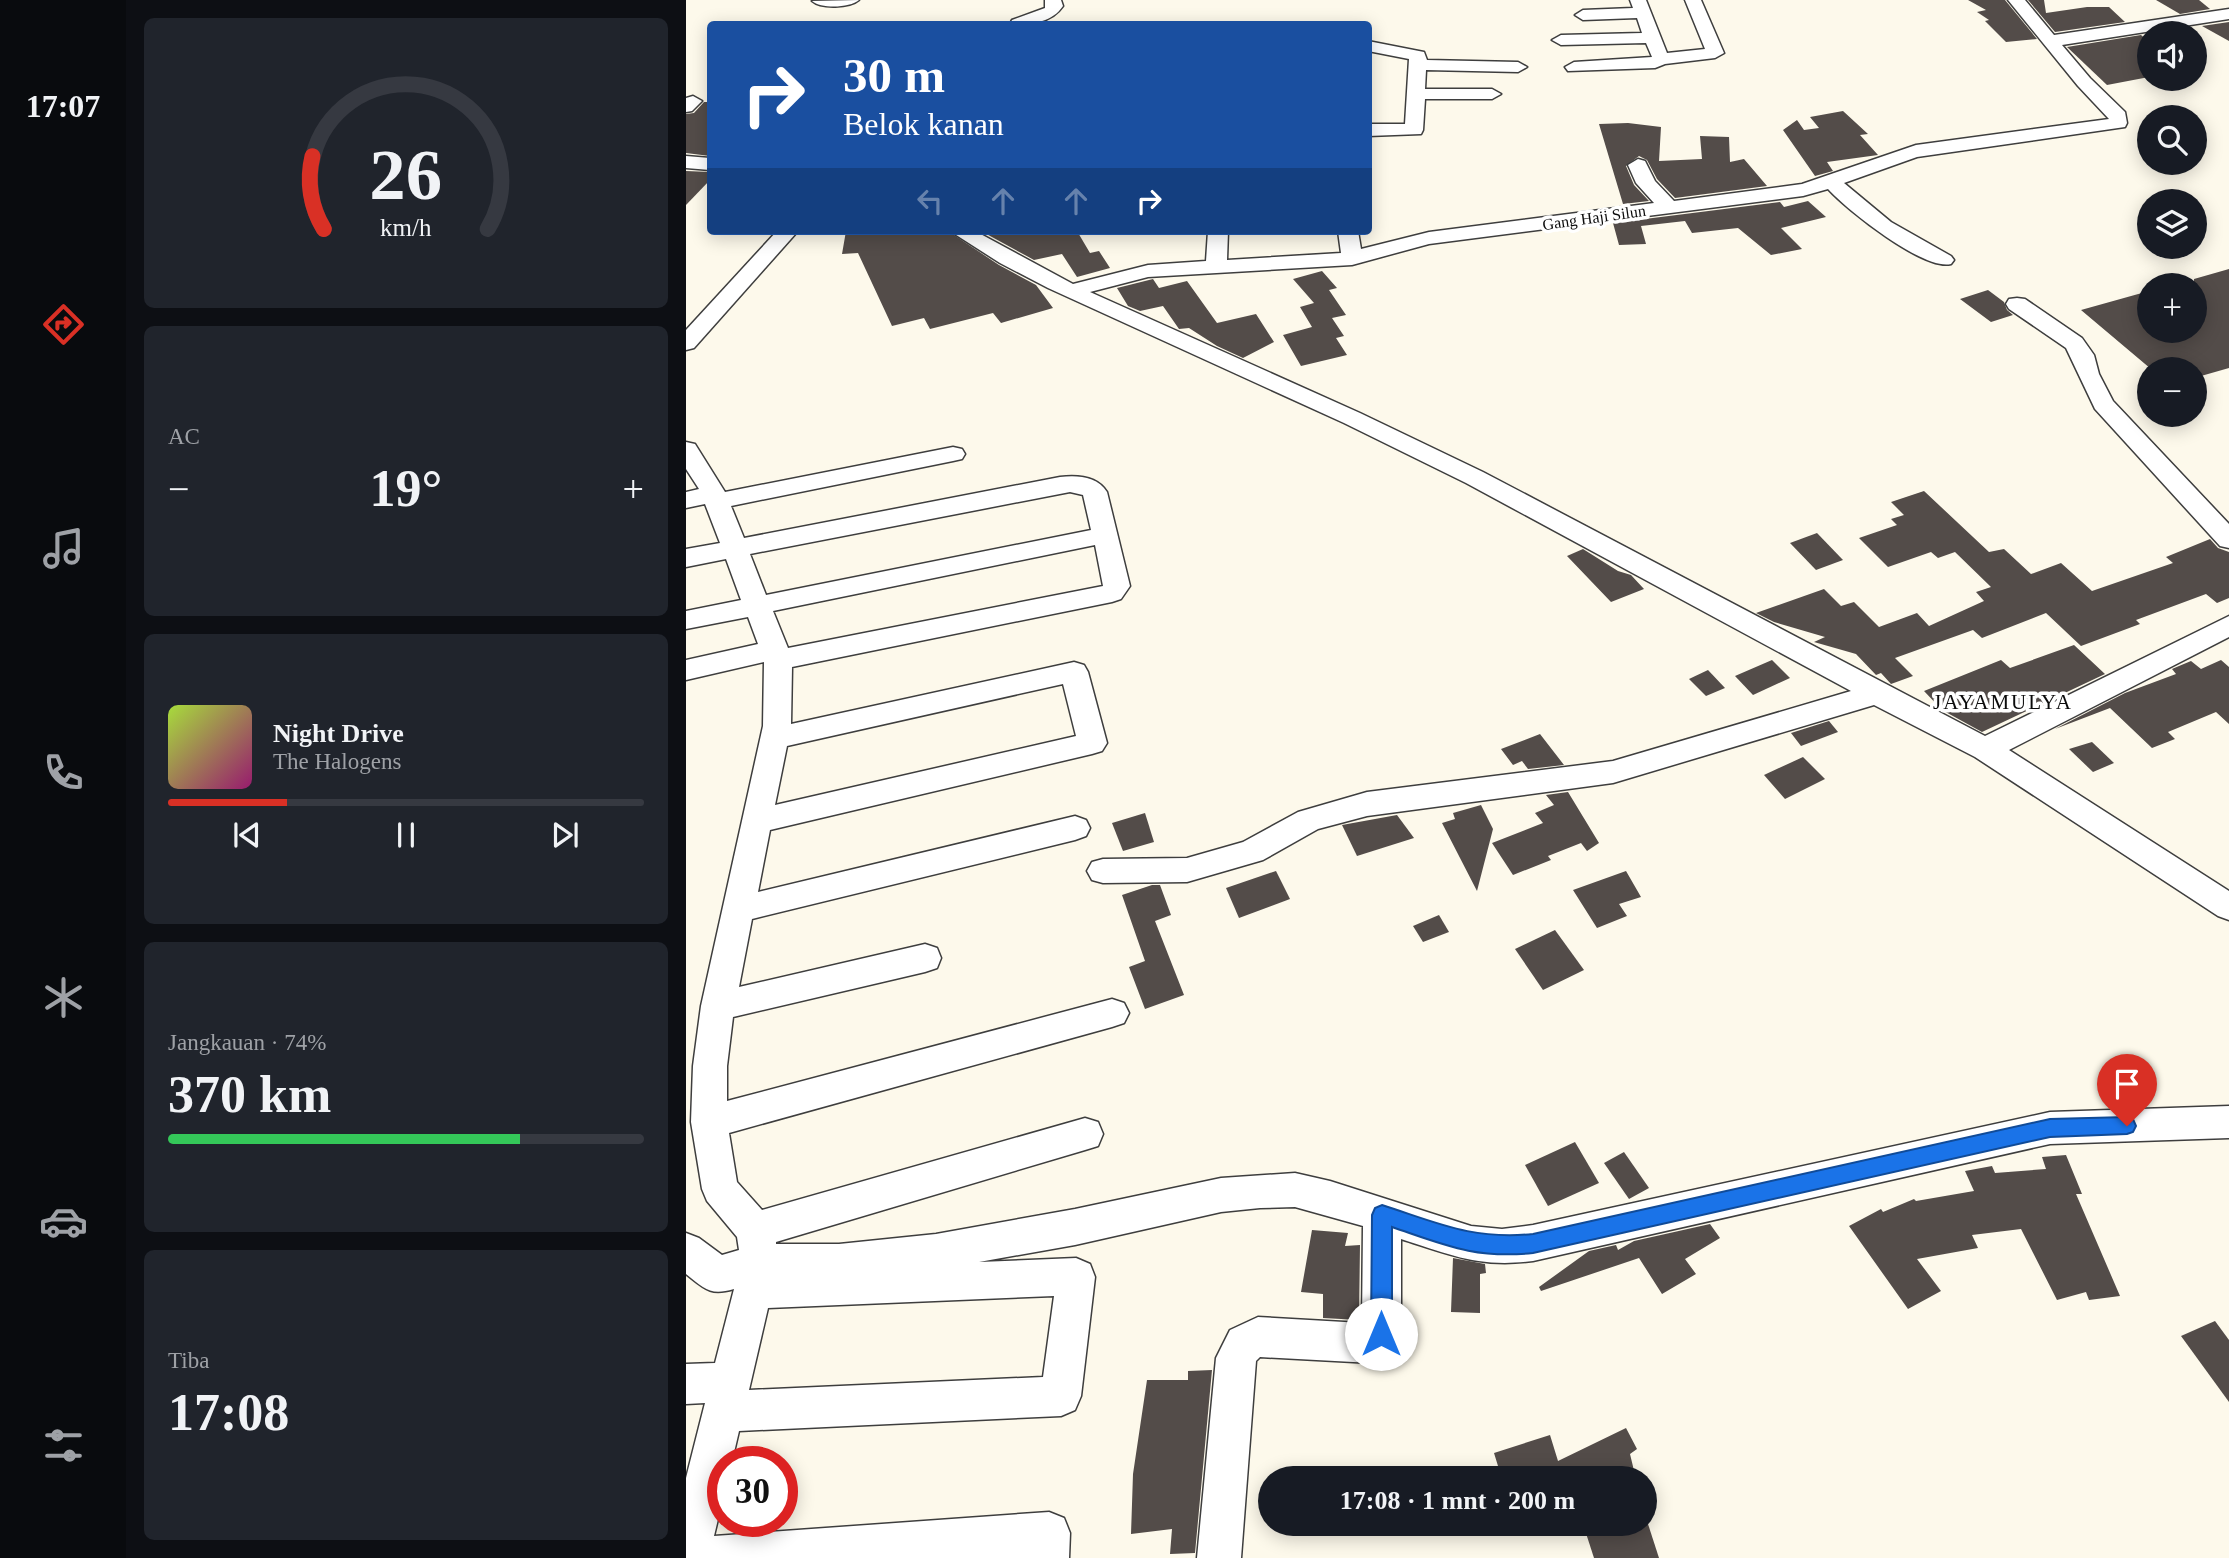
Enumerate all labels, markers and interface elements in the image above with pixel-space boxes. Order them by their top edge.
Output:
map controls [2137,21,2207,427]
button: sound [2137,21,2207,91]
text: 30 m [843,48,945,103]
icon: right [728,49,819,140]
text: 17:07 [26,88,100,124]
button: search [2137,105,2207,175]
text: Belok kanan [843,106,1004,142]
text: 26 [370,134,442,215]
icon: left [911,182,949,220]
icon: ahead [984,182,1022,220]
icon: ahead [1057,182,1095,220]
icon: right [1130,182,1168,220]
button: layers [2137,189,2207,259]
street label: Gang Haji Silun [1541,202,1647,234]
text: km/h [380,214,432,241]
button: + [2137,273,2207,343]
icon: directions [39,300,88,349]
button: − [2137,357,2207,427]
text: AC [168,424,200,449]
text: 19° [370,460,442,517]
text: − [168,468,189,510]
text: + [623,468,644,510]
icon: music [39,524,88,573]
district label: JAYAMULYA [1933,690,2073,714]
text: Night Drive [273,719,404,748]
icon: phone [39,748,88,797]
text: The Halogens [273,749,401,774]
icon: previous [228,816,266,854]
icon: pause [387,816,425,854]
icon: next [546,816,584,854]
icon: climate [39,973,88,1022]
text: Jangkauan · 74% [168,1030,326,1055]
pin [2097,1054,2157,1126]
icon: arrive [2108,1065,2146,1103]
text: 370 km [168,1066,331,1123]
icon: car [39,1197,88,1246]
position arrow [1344,1297,1418,1371]
text: Tiba [168,1348,209,1373]
text: 17:08 [168,1384,289,1441]
icon: filters [39,1421,88,1470]
speed limit sign: 30 [707,1446,798,1537]
text: 17:08 · 1 mnt · 200 m [1340,1486,1575,1515]

